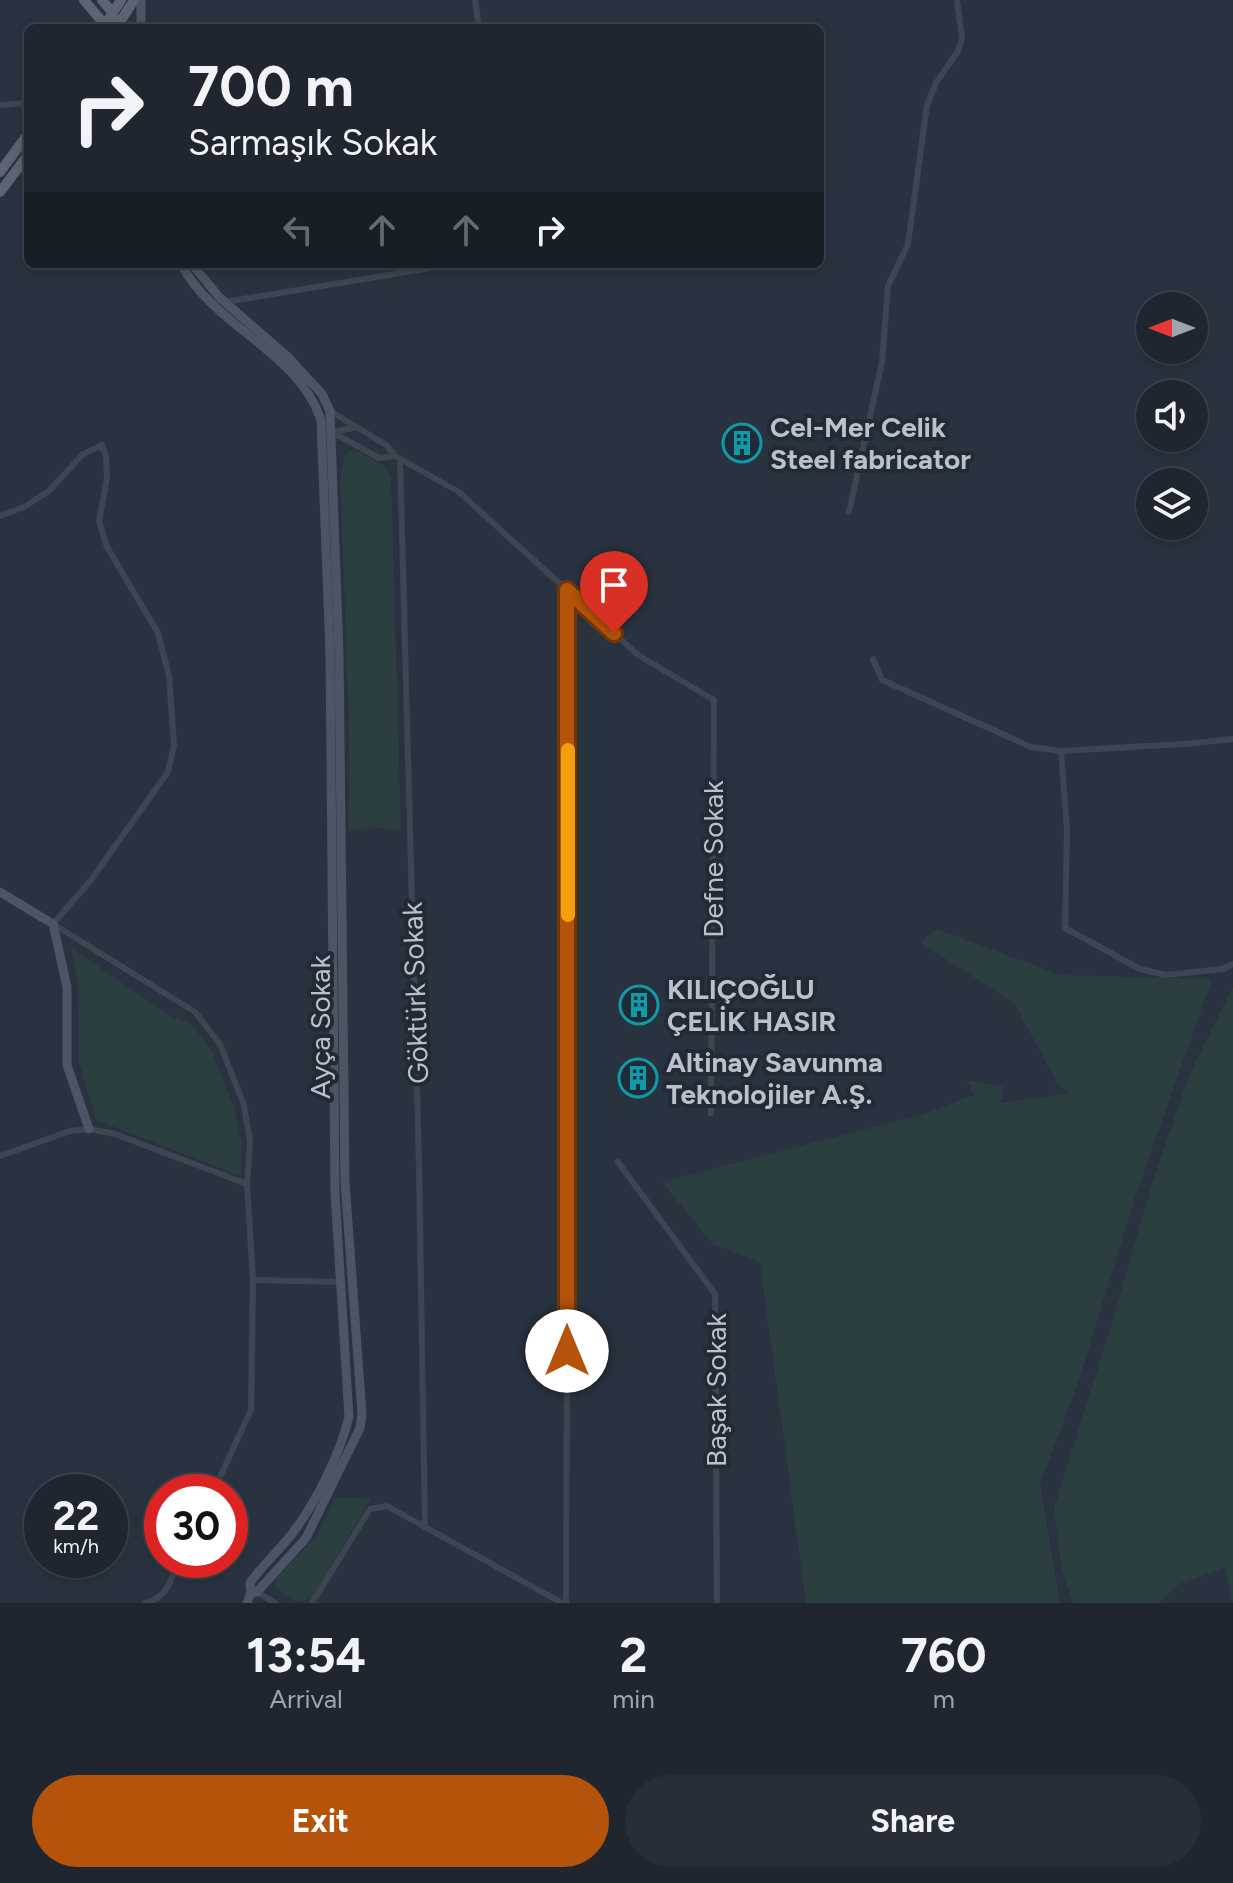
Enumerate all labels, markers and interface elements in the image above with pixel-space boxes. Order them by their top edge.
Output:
text: 700 m [188,53,354,120]
icon: right [56,56,160,160]
text: Sarmaşık Sokak [188,121,437,164]
icon: left [276,208,320,252]
icon: ahead [360,208,404,252]
icon: ahead [444,208,488,252]
icon: right [528,208,572,252]
north arrow [1136,292,1208,364]
map controls [1136,292,1208,540]
button: sound [1136,380,1208,452]
place label: Cel-Mer Celik Steel fabricator [770,410,971,476]
building icon: Cel-Mer Celik Steel fabricator [721,422,763,464]
button: layers [1136,468,1208,540]
pin [580,551,648,633]
icon: arrive [592,563,636,607]
street label: Defne Sokak [696,780,730,938]
street label: Göktürk Sokak [395,901,435,1084]
street label: Ayça Sokak [303,955,337,1099]
place label: KILIÇOĞLU ÇELİK HASIR [667,972,836,1038]
building icon: KILIÇOĞLU ÇELİK HASIR [618,984,660,1026]
place label: Altinay Savunma Teknolojiler A.Ş. [666,1045,883,1111]
building icon: Altinay Savunma Teknolojiler A.Ş. [617,1057,659,1099]
position arrow [525,1309,609,1393]
street label: Başak Sokak [699,1313,733,1467]
speed limit sign: 30 [144,1474,248,1578]
text: 22 [53,1492,99,1540]
text: km/h [53,1534,99,1558]
text: 13:54 [246,1626,366,1684]
text: 2 [620,1626,647,1684]
text: 760 [901,1626,987,1684]
text: Arrival [269,1683,343,1715]
text: min [612,1683,655,1715]
text: m [933,1683,955,1715]
button: Exit [32,1775,609,1867]
button: Share [625,1775,1201,1867]

